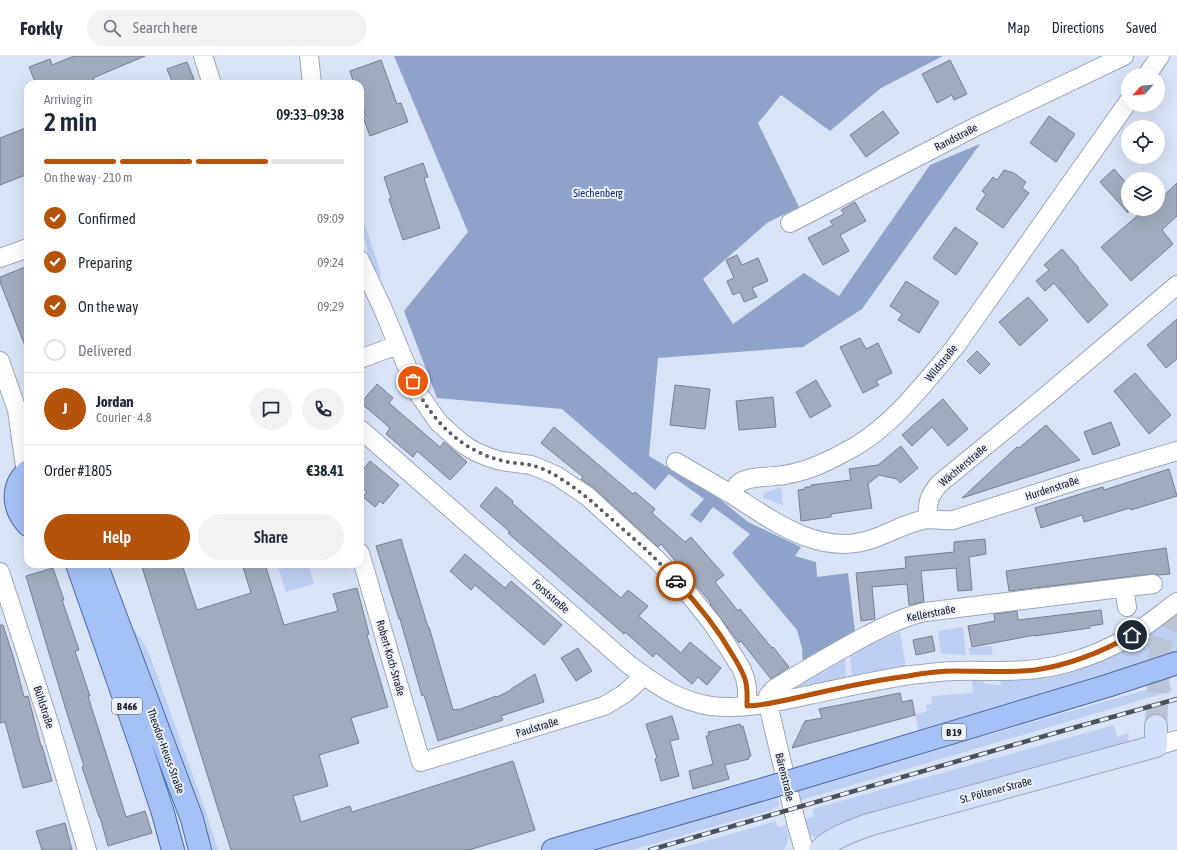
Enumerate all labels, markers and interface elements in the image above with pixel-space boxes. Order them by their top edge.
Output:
search box [87,10,367,46]
text: Forkly [20,17,63,39]
icon: search [101,17,123,39]
text: Search here [133,19,198,36]
text: Map [1007,20,1030,36]
text: Directions [1052,20,1104,36]
text: Saved [1126,20,1157,36]
north arrow [1121,68,1165,112]
map controls [1121,68,1165,216]
text: Arriving in [44,92,92,107]
text: 09:33–09:38 [276,106,344,123]
text: 2 min [44,107,97,137]
button: locate [1121,120,1165,164]
street label: Randstraße [933,121,979,153]
text: On the way · 210 m [44,170,132,185]
button: layers [1121,172,1165,216]
park label: Siechenberg [573,187,623,199]
icon: check [44,207,66,229]
text: Confirmed [78,210,136,227]
text: 09:09 [317,211,344,226]
icon: check [44,251,66,273]
text: Preparing [78,254,132,271]
text: 09:24 [317,255,344,270]
icon: check [44,295,66,317]
text: On the way [78,298,139,315]
text: 09:29 [317,299,344,314]
text: Delivered [78,342,132,359]
street label: Wildstraße [923,342,959,384]
pin [396,364,430,398]
icon: bag [402,370,424,392]
button: chat [250,388,292,430]
button: phone [302,388,344,430]
text: Jordan [96,393,134,410]
text: J [63,400,67,417]
text: Courier · 4.8 [96,410,152,425]
street label: Wächterstraße [937,441,989,489]
text: Order #1805 [44,462,112,479]
text: €38.41 [306,462,344,479]
street label: Hurdenstraße [1024,474,1080,502]
button: Help [44,514,190,560]
button: Share [198,514,344,560]
courier [656,561,696,601]
icon: car [665,570,687,592]
street label: Forststraße [530,577,572,615]
street label: Kellerstraße [906,602,956,624]
pin [1115,618,1149,652]
street label: Robert-Koch-Straße [374,619,408,697]
icon: home [1121,624,1143,646]
street label: Bühlstraße [31,684,57,730]
road number: B 466 [112,698,142,714]
street label: Theodor-Heuss-Straße [145,707,187,795]
street label: Paulstraße [514,715,560,739]
road number: B 19 [942,724,966,740]
street label: Bärenstraße [773,752,797,802]
street label: St. Pöltener Straße [959,775,1033,805]

